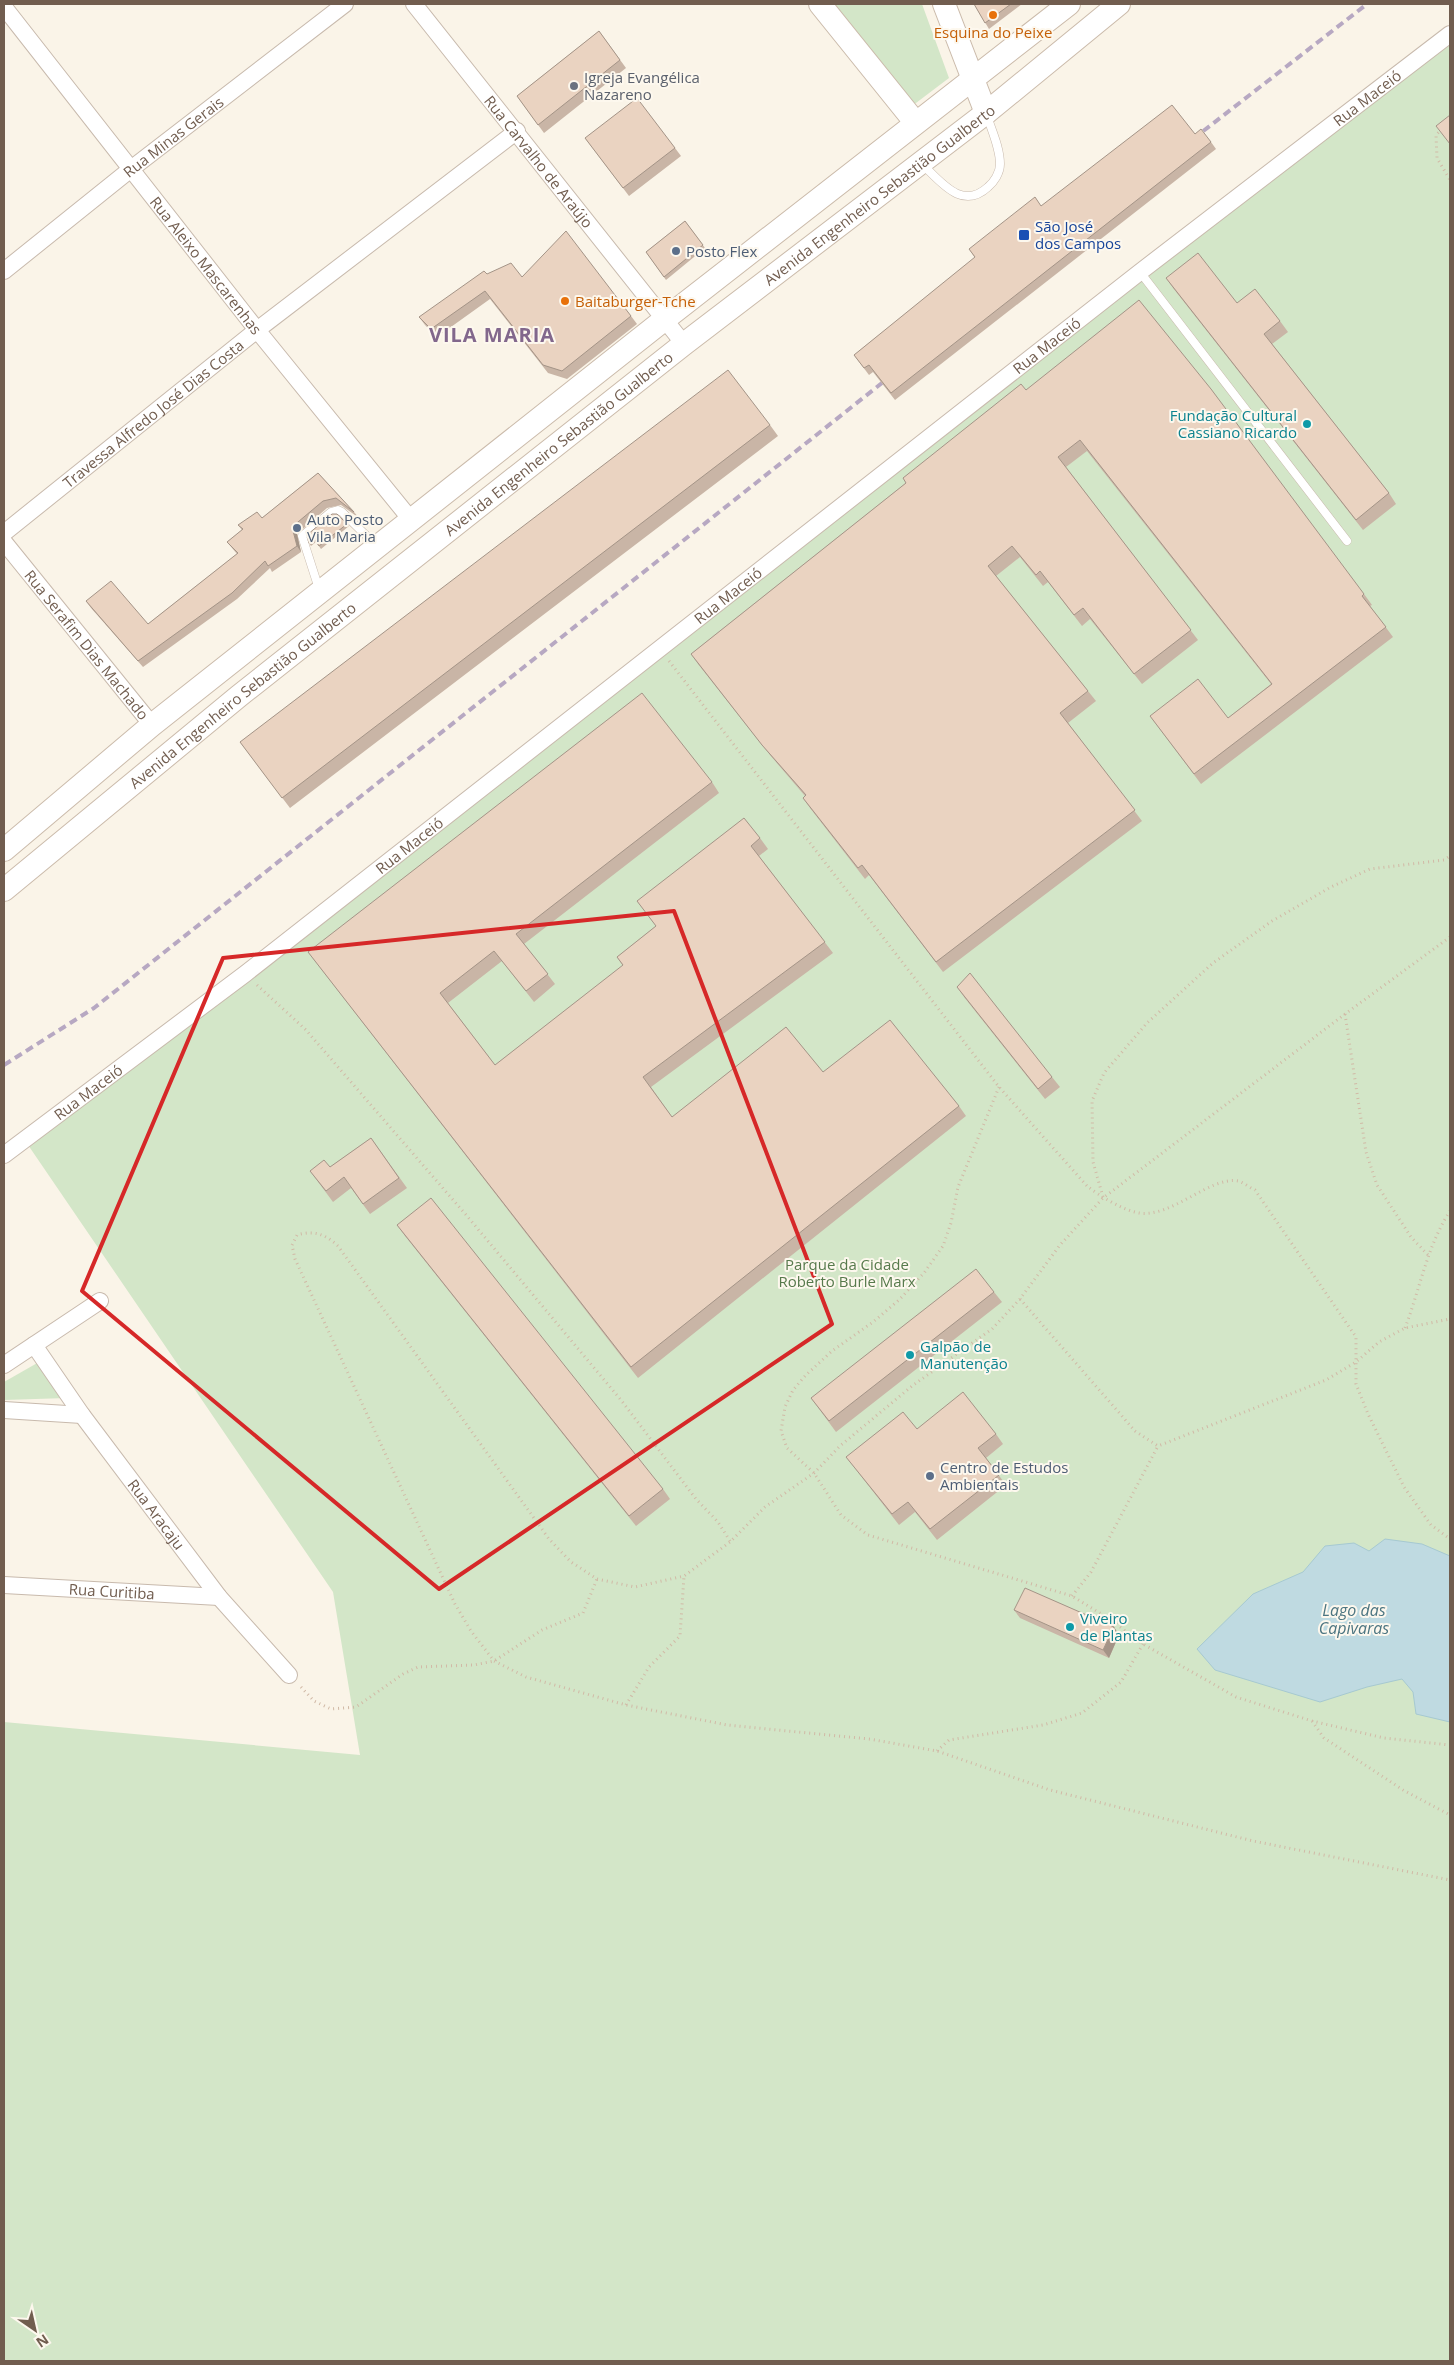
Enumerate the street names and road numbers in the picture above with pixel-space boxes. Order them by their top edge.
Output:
street label: Rua Maceió [1329,65,1405,130]
street label: Rua Carvalho de Araújo [480,91,598,232]
street label: Rua Minas Gerais [119,92,227,182]
street label: Avenida Engenheiro Sebastião Gualberto [760,100,999,289]
street label: Rua Aleixo Mascarenhas [146,192,267,338]
street label: Rua Maceió [1008,312,1085,378]
street label: Travessa Alfredo José Dias Costa [58,335,247,492]
street label: Avenida Engenheiro Sebastião Gualberto [440,347,677,540]
street label: Rua Maceió [690,562,766,628]
street label: Rua Serafim Dias Machado [20,565,154,724]
street label: Avenida Engenheiro Sebastião Gualberto [125,597,360,793]
street label: Rua Maceió [371,812,447,878]
street label: Rua Maceió [50,1060,126,1124]
street label: Rua Aracaju [124,1475,190,1553]
street label: Rua Curitiba [68,1579,155,1603]

